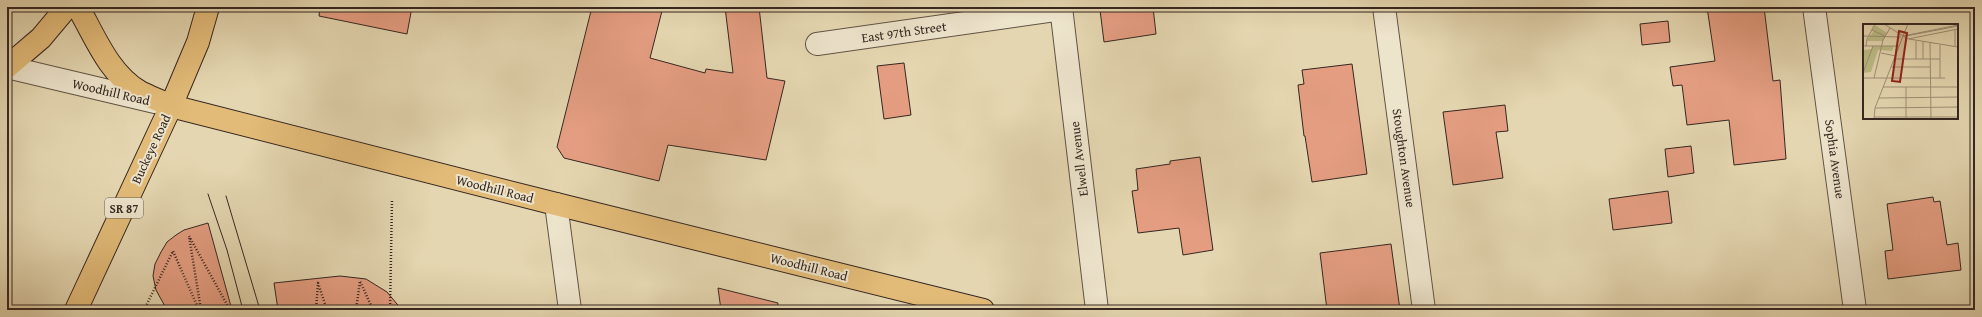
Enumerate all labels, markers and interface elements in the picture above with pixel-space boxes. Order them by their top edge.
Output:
street label: East 97th Street [860,17,948,47]
inset map [1863,24,1958,119]
street label: Woodhill Road [70,74,152,110]
street label: Stoughton Avenue [1388,107,1420,209]
street label: Buckeye Road [127,111,175,187]
street label: Sophia Avenue [1820,118,1850,200]
street label: Elwell Avenue [1065,120,1093,198]
street label: Woodhill Road [454,170,536,208]
road number: SR 87 [105,198,143,218]
street label: Woodhill Road [768,248,850,286]

